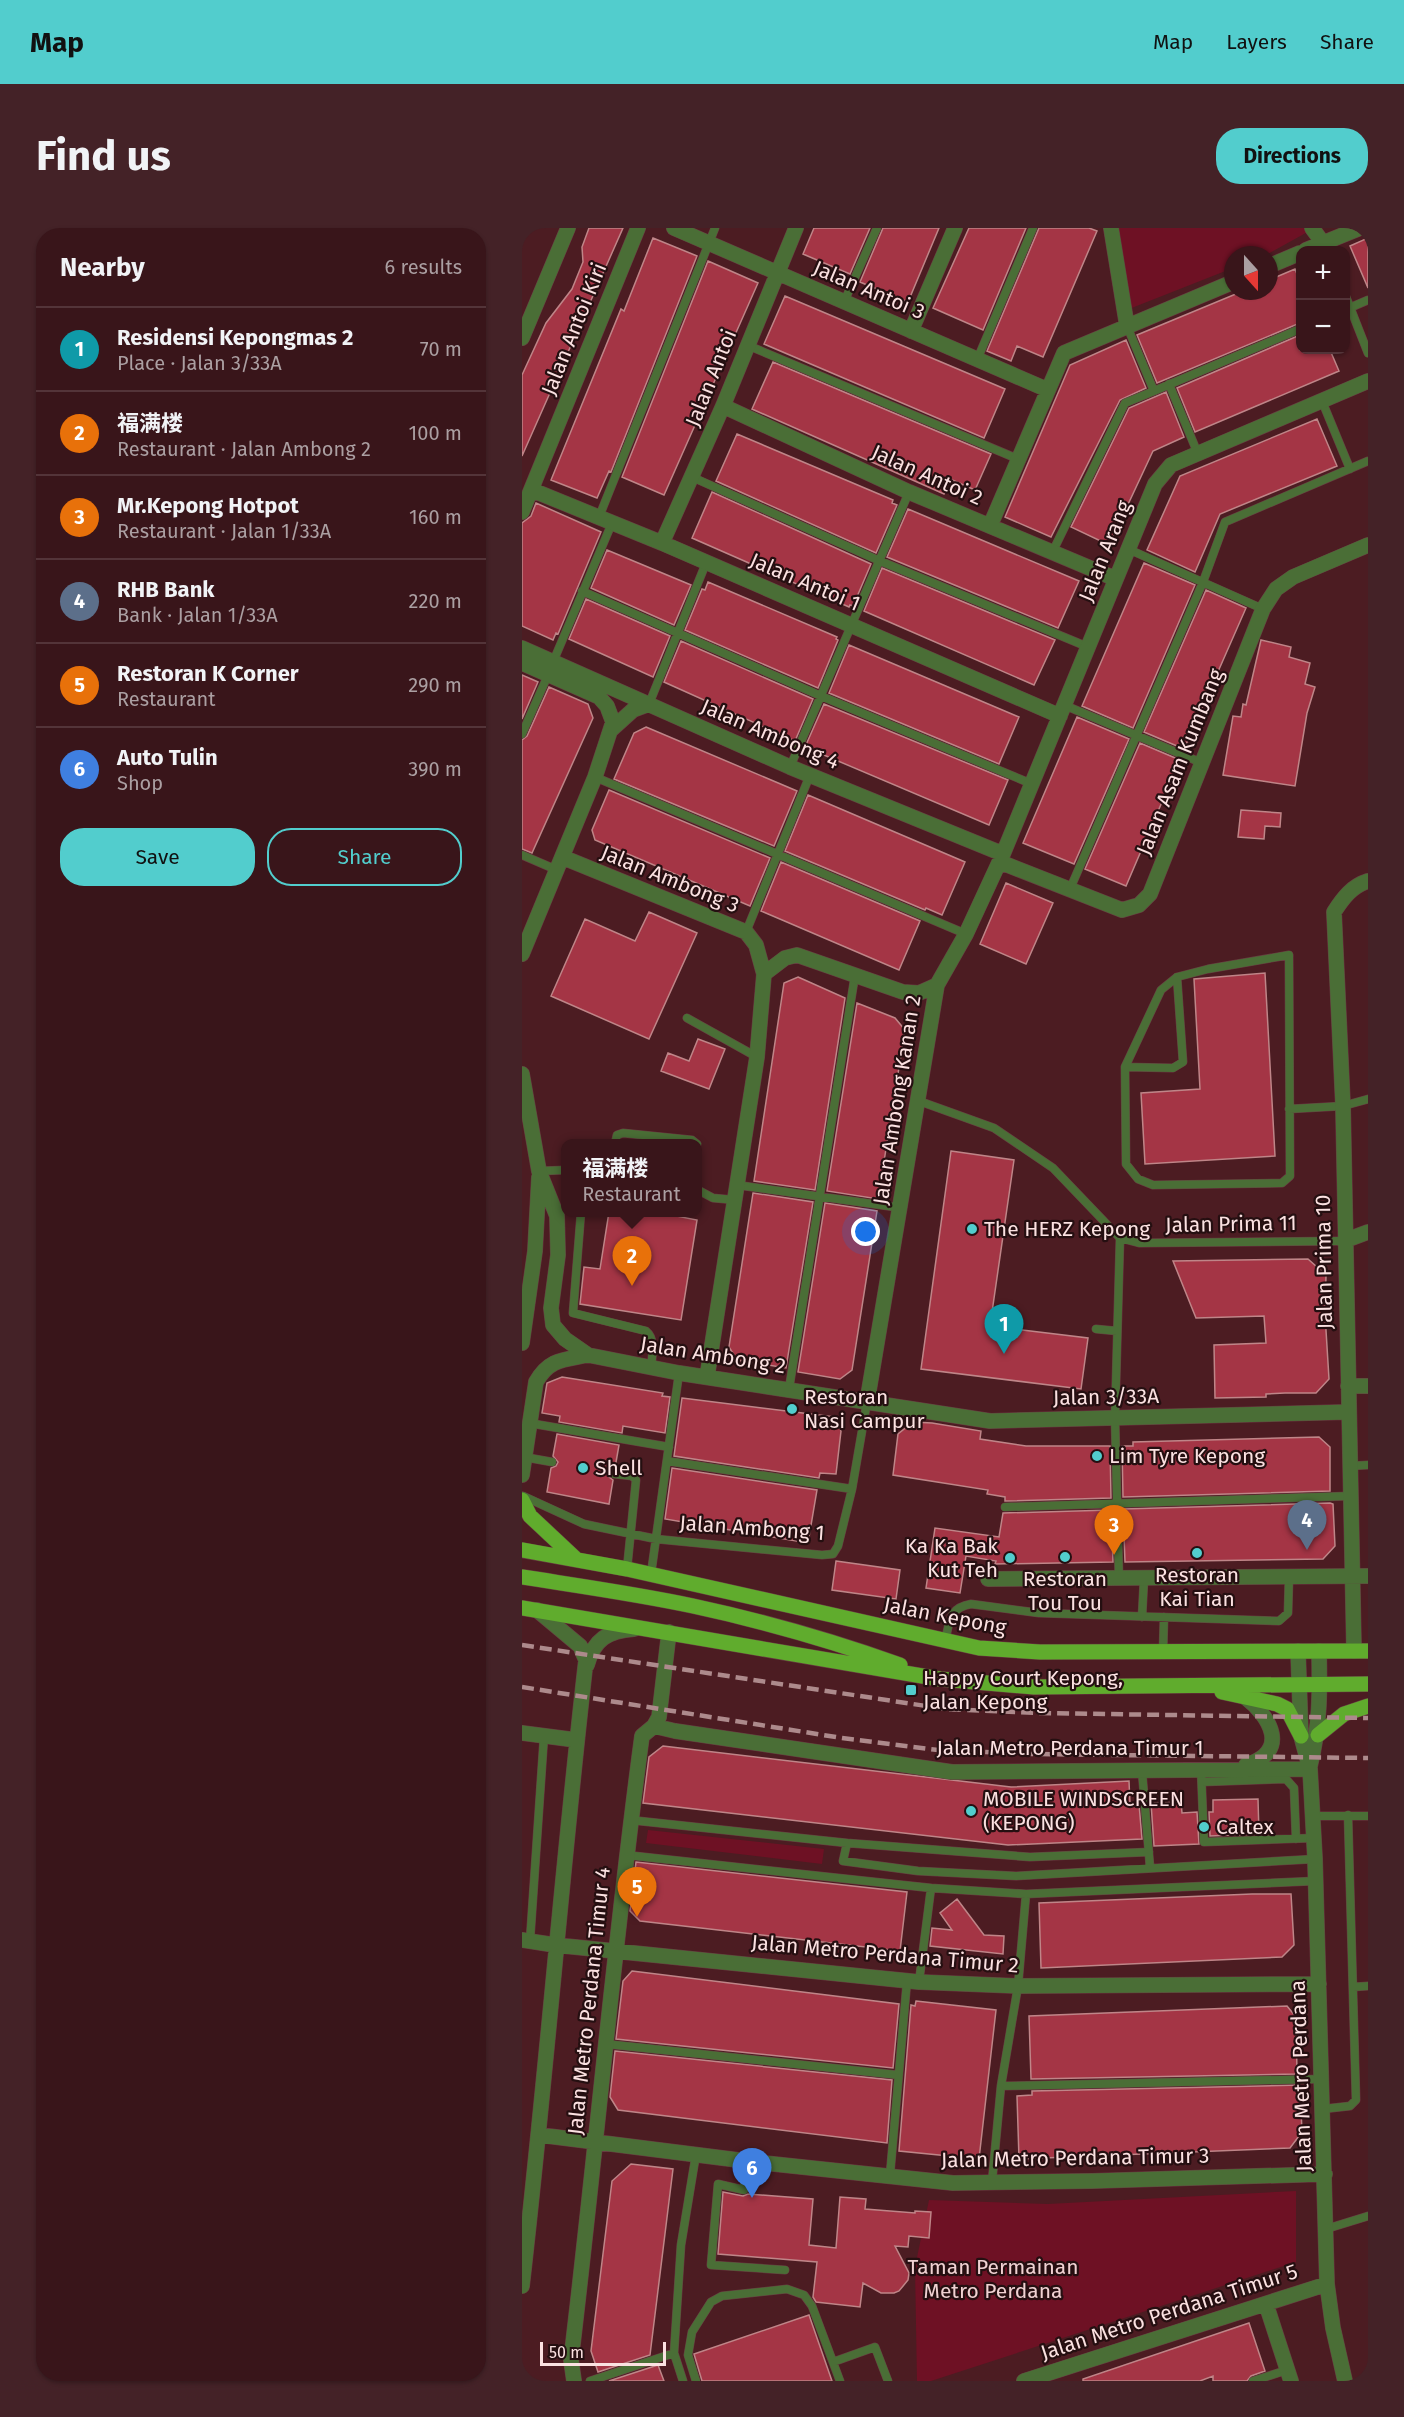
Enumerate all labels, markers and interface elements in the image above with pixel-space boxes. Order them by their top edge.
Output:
text: Map [30,26,84,59]
text: Map [1153,29,1193,55]
text: Layers [1226,29,1287,55]
text: Share [1320,29,1374,55]
button: Directions [1216,128,1368,184]
text: Find us [36,131,171,181]
north arrow [1224,246,1278,300]
map controls [1296,246,1350,354]
button: + [1296,246,1350,300]
text: Nearby [60,252,145,283]
text: 6 results [385,255,462,279]
street label: Jalan Antoi 3 [809,255,929,325]
street label: Jalan Antoi Kiri [536,259,612,399]
button: − [1296,300,1350,354]
text: Residensi Kepongmas 2 [117,324,353,351]
street label: Jalan Antoi [680,325,742,431]
text: 1 [75,337,84,361]
text: 70 m [420,337,462,361]
text: Place · Jalan 3/33A [117,351,282,375]
text: 福满楼 [117,410,183,437]
text: 2 [74,421,85,445]
text: 100 m [409,421,462,445]
text: Restaurant · Jalan Ambong 2 [117,437,371,461]
street label: Jalan Antoi 2 [867,439,987,511]
text: Mr.Kepong Hotpot [117,492,299,519]
street label: Jalan Arang [1073,496,1137,605]
text: 3 [74,505,85,529]
text: 160 m [409,505,462,529]
text: Restaurant · Jalan 1/33A [117,519,331,543]
street label: Jalan Antoi 1 [746,547,864,617]
text: RHB Bank [117,576,214,603]
text: 4 [74,589,85,613]
text: 220 m [409,589,462,613]
text: Bank · Jalan 1/33A [117,603,278,627]
text: Restoran K Corner [117,660,299,687]
street label: Jalan Asam Kumbang [1131,665,1229,859]
text: 5 [74,673,85,697]
text: 290 m [408,673,462,697]
text: Restaurant [117,687,215,711]
street label: Jalan Ambong 4 [697,693,843,775]
text: Auto Tulin [117,744,218,771]
text: 6 [74,757,85,781]
text: 390 m [408,757,462,781]
text: Shop [117,771,163,795]
button: Save [60,828,255,886]
button: Share [267,828,462,886]
street label: Jalan Ambong 3 [597,839,743,919]
street label: Jalan Ambong Kanan 2 [868,993,926,1207]
popup [561,1139,702,1217]
text: 福满楼 [582,1155,648,1182]
text: Restaurant [582,1182,681,1206]
street label: Jalan Prima 10 [1310,1194,1338,1330]
street label: Jalan Prima 11 [1165,1210,1297,1238]
place label: The HERZ Kepong [984,1216,1150,1242]
your location [851,1217,880,1246]
marker: The HERZ Kepong [965,1222,979,1236]
pin: 2 [612,1236,652,1286]
pin: 1 [984,1304,1024,1354]
street label: Jalan Ambong 2 [638,1331,788,1379]
street label: Jalan 3/33A [1053,1383,1159,1411]
place label: Restoran Nasi Campur [804,1384,925,1434]
marker: Restoran Nasi Campur [785,1402,799,1416]
place label: Lim Tyre Kepong [1109,1443,1265,1469]
marker: Lim Tyre Kepong [1090,1449,1104,1463]
place label: Shell [595,1455,643,1481]
marker: Shell [576,1461,590,1475]
pin: 4 [1288,1500,1326,1550]
pin: 3 [1094,1506,1134,1555]
street label: Jalan Ambong 1 [678,1510,826,1546]
place label: Ka Ka Bak Kut Teh [905,1533,998,1583]
marker: Restoran Kai Tian [1190,1546,1204,1560]
marker: Restoran Tou Tou [1058,1550,1072,1564]
marker: Ka Ka Bak Kut Teh [1003,1551,1017,1565]
place label: Restoran Kai Tian [1155,1562,1239,1612]
place label: Restoran Tou Tou [1023,1566,1107,1616]
street label: Jalan Kepong [881,1591,1009,1641]
place label: Happy Court Kepong, Jalan Kepong [923,1665,1123,1715]
marker: Happy Court Kepong, Jalan Kepong [904,1683,918,1697]
street label: Jalan Metro Perdana Timur 1 [936,1735,1204,1761]
place label: MOBILE WINDSCREEN (KEPONG) [983,1786,1184,1836]
marker: MOBILE WINDSCREEN (KEPONG) [964,1804,978,1818]
place label: Caltex [1216,1814,1274,1840]
marker: Caltex [1197,1820,1211,1834]
street label: Jalan Metro Perdana Timur 4 [562,1866,616,2136]
pin: 5 [618,1868,656,1917]
street label: Jalan Metro Perdana Timur 2 [750,1929,1020,1979]
street label: Jalan Metro Perdana [1285,1980,1317,2172]
street label: Jalan Metro Perdana Timur 3 [941,2143,1209,2173]
pin: 6 [732,2148,772,2198]
park label: Taman Permainan Metro Perdana [907,2254,1079,2304]
street label: Jalan Metro Perdana Timur 5 [1037,2258,1301,2366]
scale bar [540,2339,666,2366]
text: 50 m [549,2343,584,2362]

